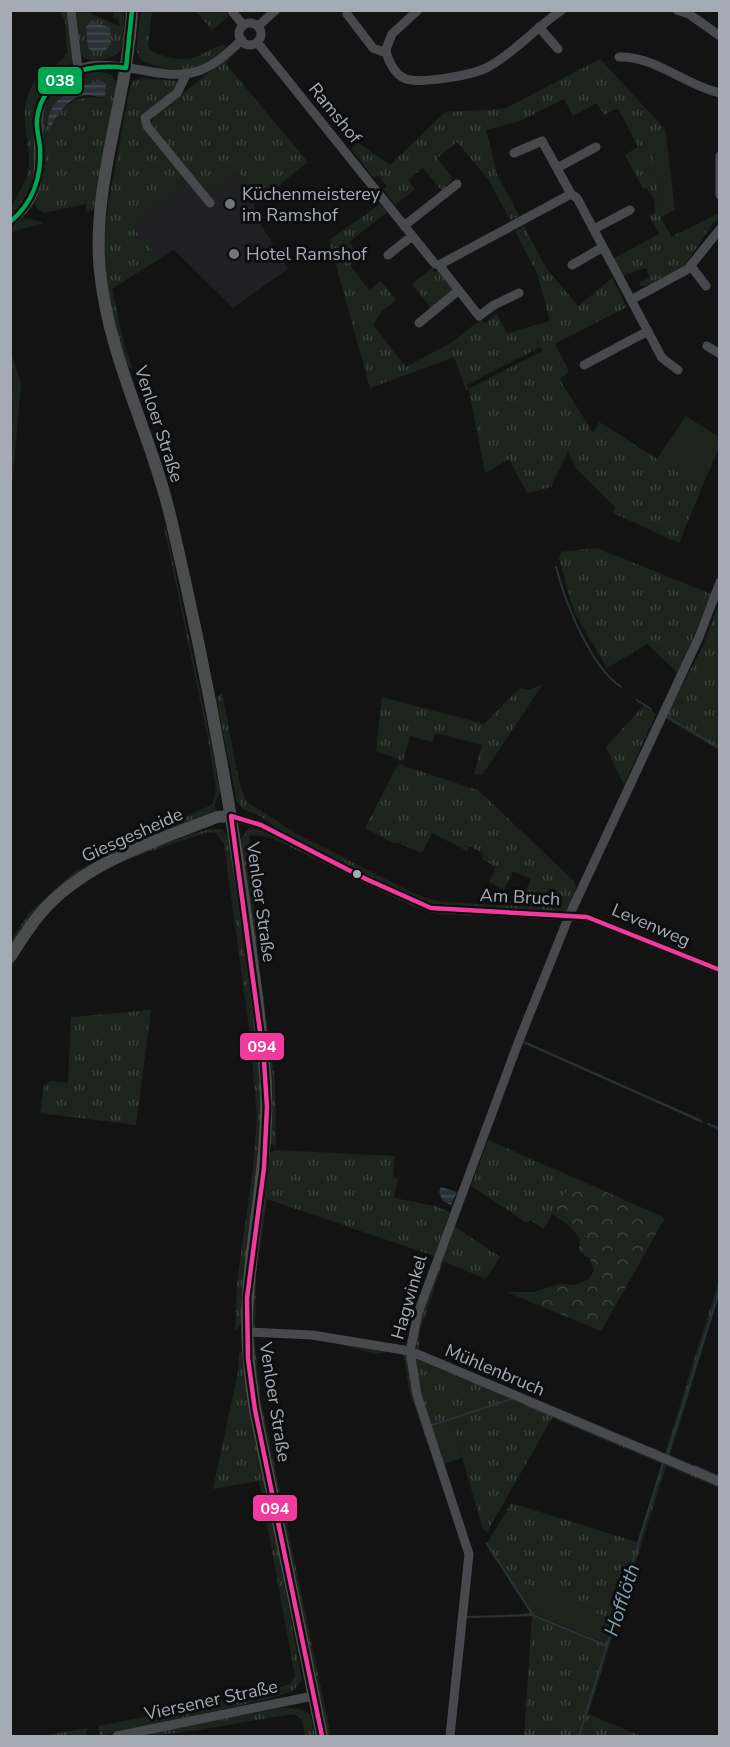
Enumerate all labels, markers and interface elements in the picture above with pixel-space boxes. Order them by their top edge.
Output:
line badge: 038 [37,66,83,95]
text: 038 [46,70,74,92]
street label: Ramshof [303,78,368,149]
place label: Küchenmeisterey im Ramshof [242,182,381,227]
marker: Küchenmeisterey im Ramshof [223,197,237,211]
place label: Hotel Ramshof [246,242,368,266]
marker: Hotel Ramshof [227,247,241,261]
street label: Venloer Straße [129,362,189,485]
street label: Giesgesheide [78,802,186,868]
street label: Venloer Straße [241,839,281,964]
unlabelled marker [351,868,363,880]
street label: Am Bruch [479,883,561,911]
street label: Levenweg [608,898,694,952]
line badge: 094 [239,1032,285,1061]
text: 094 [248,1036,277,1058]
street label: Hagwinkel [385,1251,433,1342]
street label: Mühlenbruch [441,1338,549,1402]
street label: Venloer Straße [254,1339,296,1464]
line badge: 094 [252,1494,298,1522]
text: 094 [261,1498,290,1520]
water label: Hofflöth [598,1560,646,1640]
street label: Viersener Straße [141,1674,280,1726]

